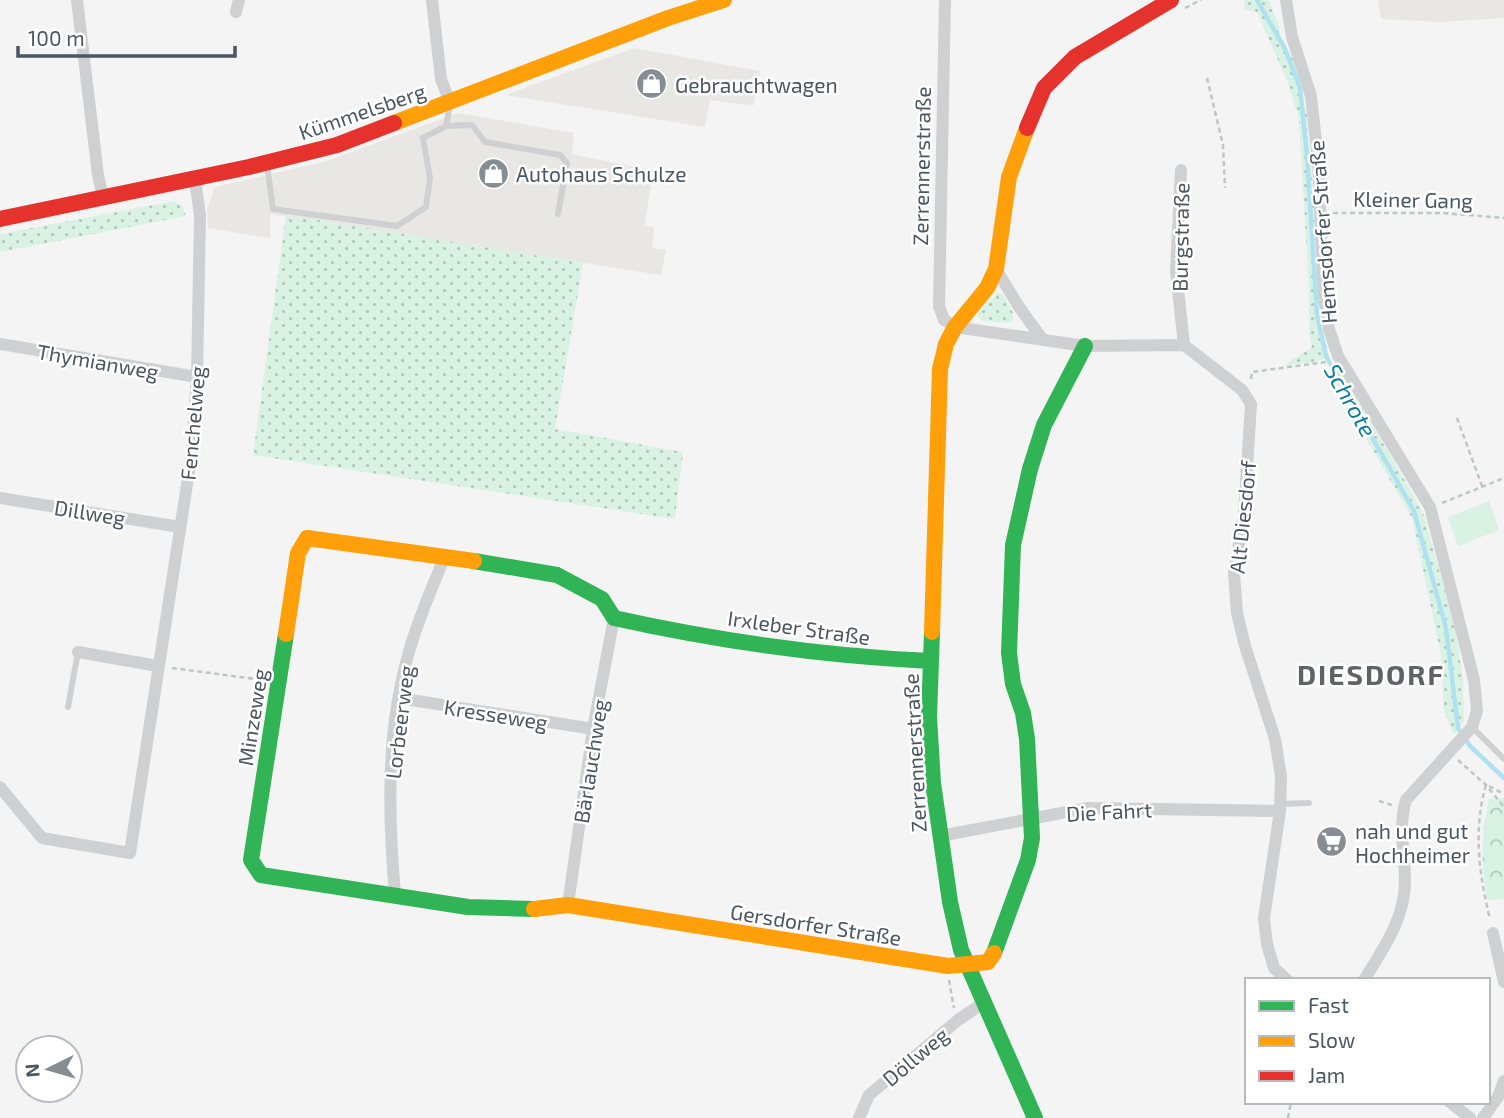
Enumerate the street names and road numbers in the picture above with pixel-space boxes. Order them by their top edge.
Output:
street label: Kümmelsberg [295,78,429,144]
street label: Zerrennerstraße [907,86,935,246]
street label: Hemsdorfer Straße [1303,140,1341,324]
street label: Burgstraße [1167,182,1193,292]
street label: Kleiner Gang [1353,185,1473,213]
street label: Thymianweg [35,338,161,384]
street label: Fenchelweg [175,365,209,481]
street label: Alt Diesdorf [1224,458,1260,575]
street label: Dillweg [53,494,128,530]
street label: Irxleber Straße [726,605,872,649]
street label: Lorbeerweg [380,663,418,780]
street label: Minzeweg [232,666,272,767]
street label: Zerrennerstraße [897,673,931,833]
street label: Kresseweg [442,693,550,735]
street label: Bärlauchweg [568,697,612,825]
street label: Die Fahrt [1065,796,1153,826]
street label: Gersdorfer Straße [729,898,903,950]
street label: Döllweg [877,1021,953,1091]

